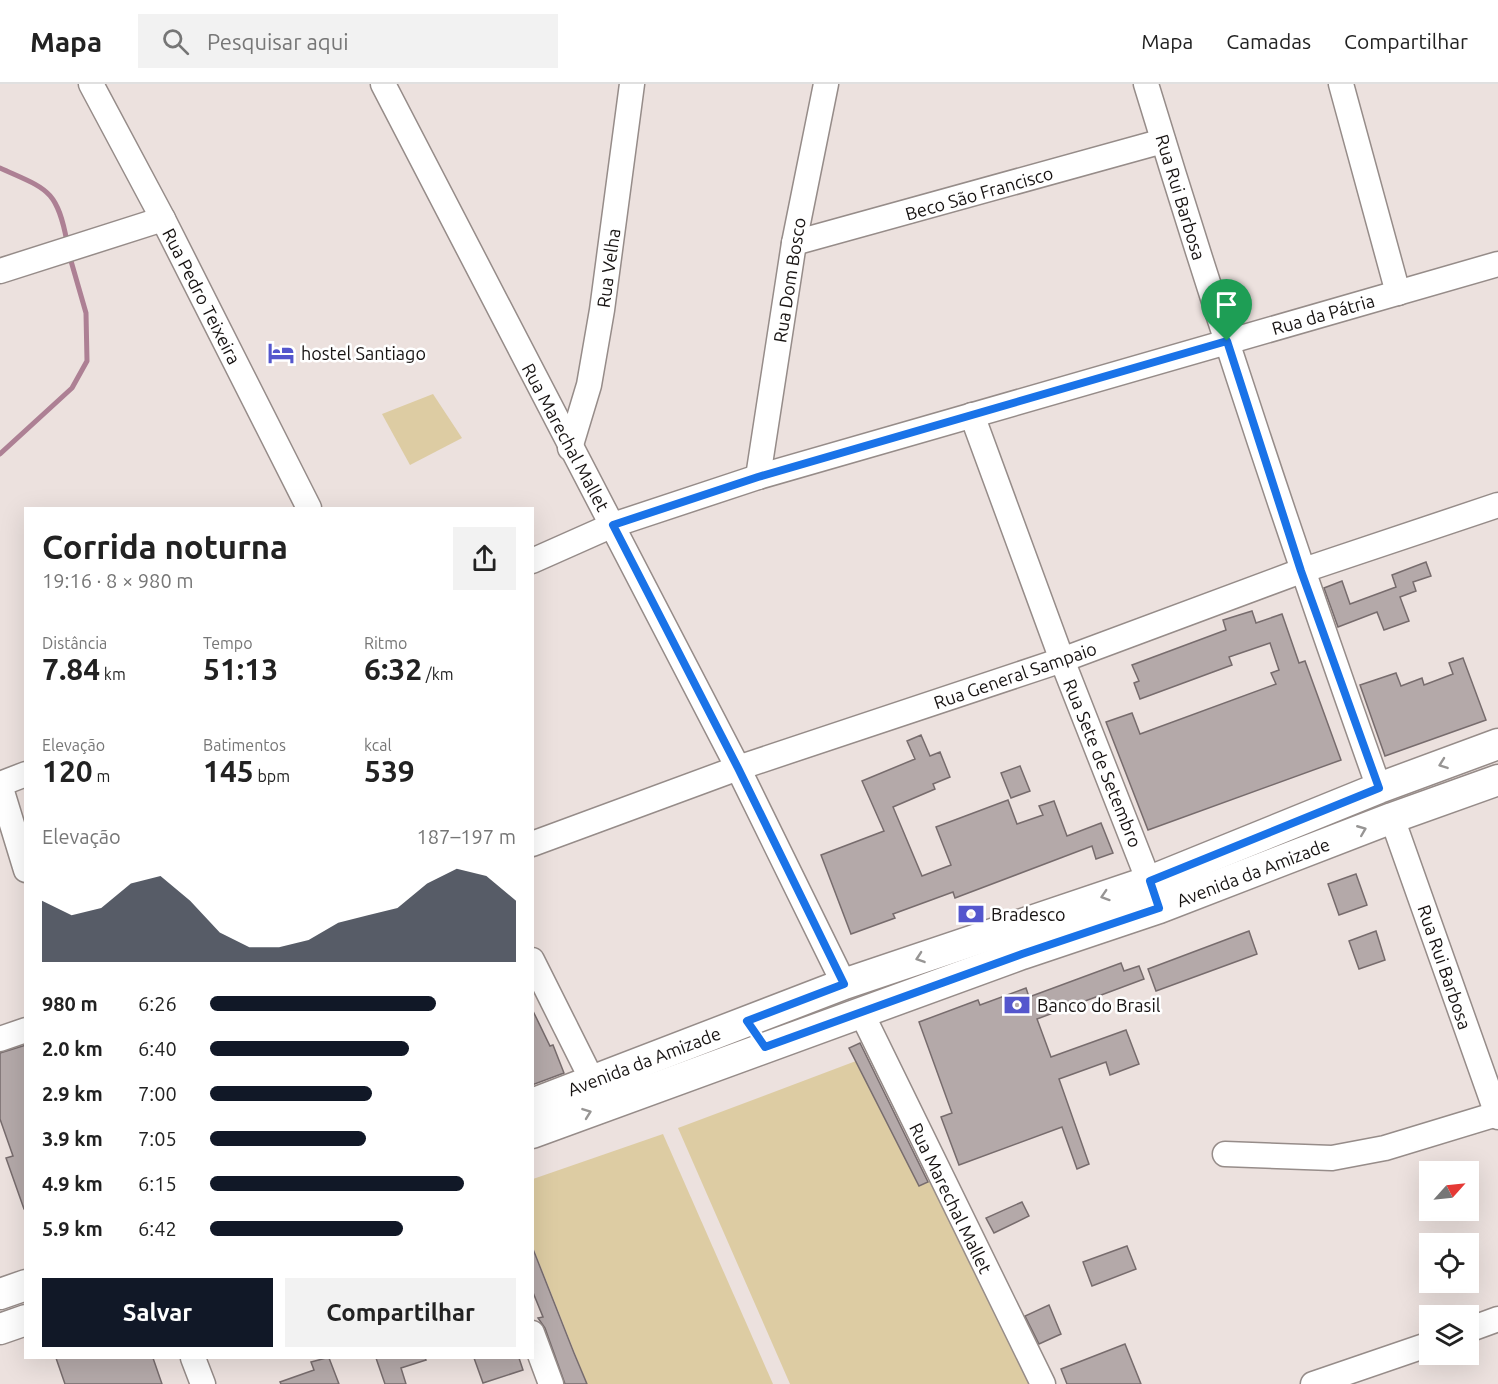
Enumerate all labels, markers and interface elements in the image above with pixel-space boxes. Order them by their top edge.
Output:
search box [138,14,558,68]
icon: search [159,25,192,58]
text: Mapa [30,26,102,57]
text: Pesquisar aqui [207,29,349,54]
text: Mapa [1141,29,1193,53]
text: Camadas [1226,29,1311,53]
text: Compartilhar [1344,29,1468,53]
street label: Rua Rui Barbosa [1152,132,1210,262]
street label: Beco São Francisco [903,162,1055,224]
street label: Rua Dom Bosco [769,216,809,344]
street label: Rua Pedro Teixeira [159,225,245,367]
street label: Rua Velha [593,227,623,309]
pin [1201,279,1252,341]
icon: arrive [1210,288,1243,321]
street label: Rua da Pátria [1269,290,1377,338]
hotel icon: hostel Santiago [266,338,296,368]
place label: hostel Santiago [301,343,426,363]
street label: Rua Marechal Mallet [519,360,613,514]
button: share [453,527,516,590]
text: Corrida noturna [42,528,288,565]
text: 19:16 · 8 × 980 m [42,569,194,592]
text: Distância [42,634,107,652]
text: Tempo [203,634,253,652]
text: Ritmo [364,634,407,652]
street label: Rua General Sampaio [931,638,1099,712]
text: 7.84 [42,652,100,686]
text: 51:13 [203,652,278,686]
text: 6:32 [364,652,422,686]
text: km [100,665,126,683]
text: /km [422,665,454,683]
street label: Rua Sete de Setembro [1060,676,1146,850]
text: Elevação [42,736,105,754]
text: Batimentos [203,736,286,754]
text: kcal [364,736,392,754]
text: 120 [42,754,93,788]
text: 145 [203,754,254,788]
text: 539 [364,754,415,788]
one-way arrow [1438,757,1449,770]
text: m [93,767,110,785]
text: bpm [254,767,290,785]
text: Elevação [42,825,121,848]
text: 187–197 m [417,825,516,848]
one-way arrow [1356,825,1367,837]
street label: Avenida da Amizade [1174,834,1332,910]
one-way arrow [1100,888,1111,901]
bank icon: Bradesco [956,899,986,929]
street label: Rua Rui Barbosa [1414,902,1476,1032]
place label: Bradesco [991,904,1066,924]
one-way arrow [915,950,926,963]
bank icon: Banco do Brasil [1002,990,1032,1020]
text: 980 m [42,992,98,1015]
text: 6:26 [138,992,177,1015]
place label: Banco do Brasil [1037,995,1161,1015]
street label: Avenida da Amizade [565,1023,723,1099]
text: 2.0 km [42,1037,103,1060]
text: 6:40 [138,1037,177,1060]
text: 2.9 km [42,1082,103,1105]
text: 7:00 [138,1082,177,1105]
one-way arrow [582,1107,592,1120]
street label: Rua Marechal Mallet [906,1120,996,1276]
text: 3.9 km [42,1127,103,1150]
text: 7:05 [138,1127,177,1150]
north arrow [1419,1161,1479,1221]
map controls [1419,1161,1479,1365]
text: 4.9 km [42,1172,103,1195]
text: 6:15 [138,1172,177,1195]
text: 5.9 km [42,1217,103,1240]
text: 6:42 [138,1217,177,1240]
button: locate [1419,1233,1479,1293]
button: Salvar [42,1278,273,1347]
button: Compartilhar [285,1278,516,1347]
button: layers [1419,1305,1479,1365]

